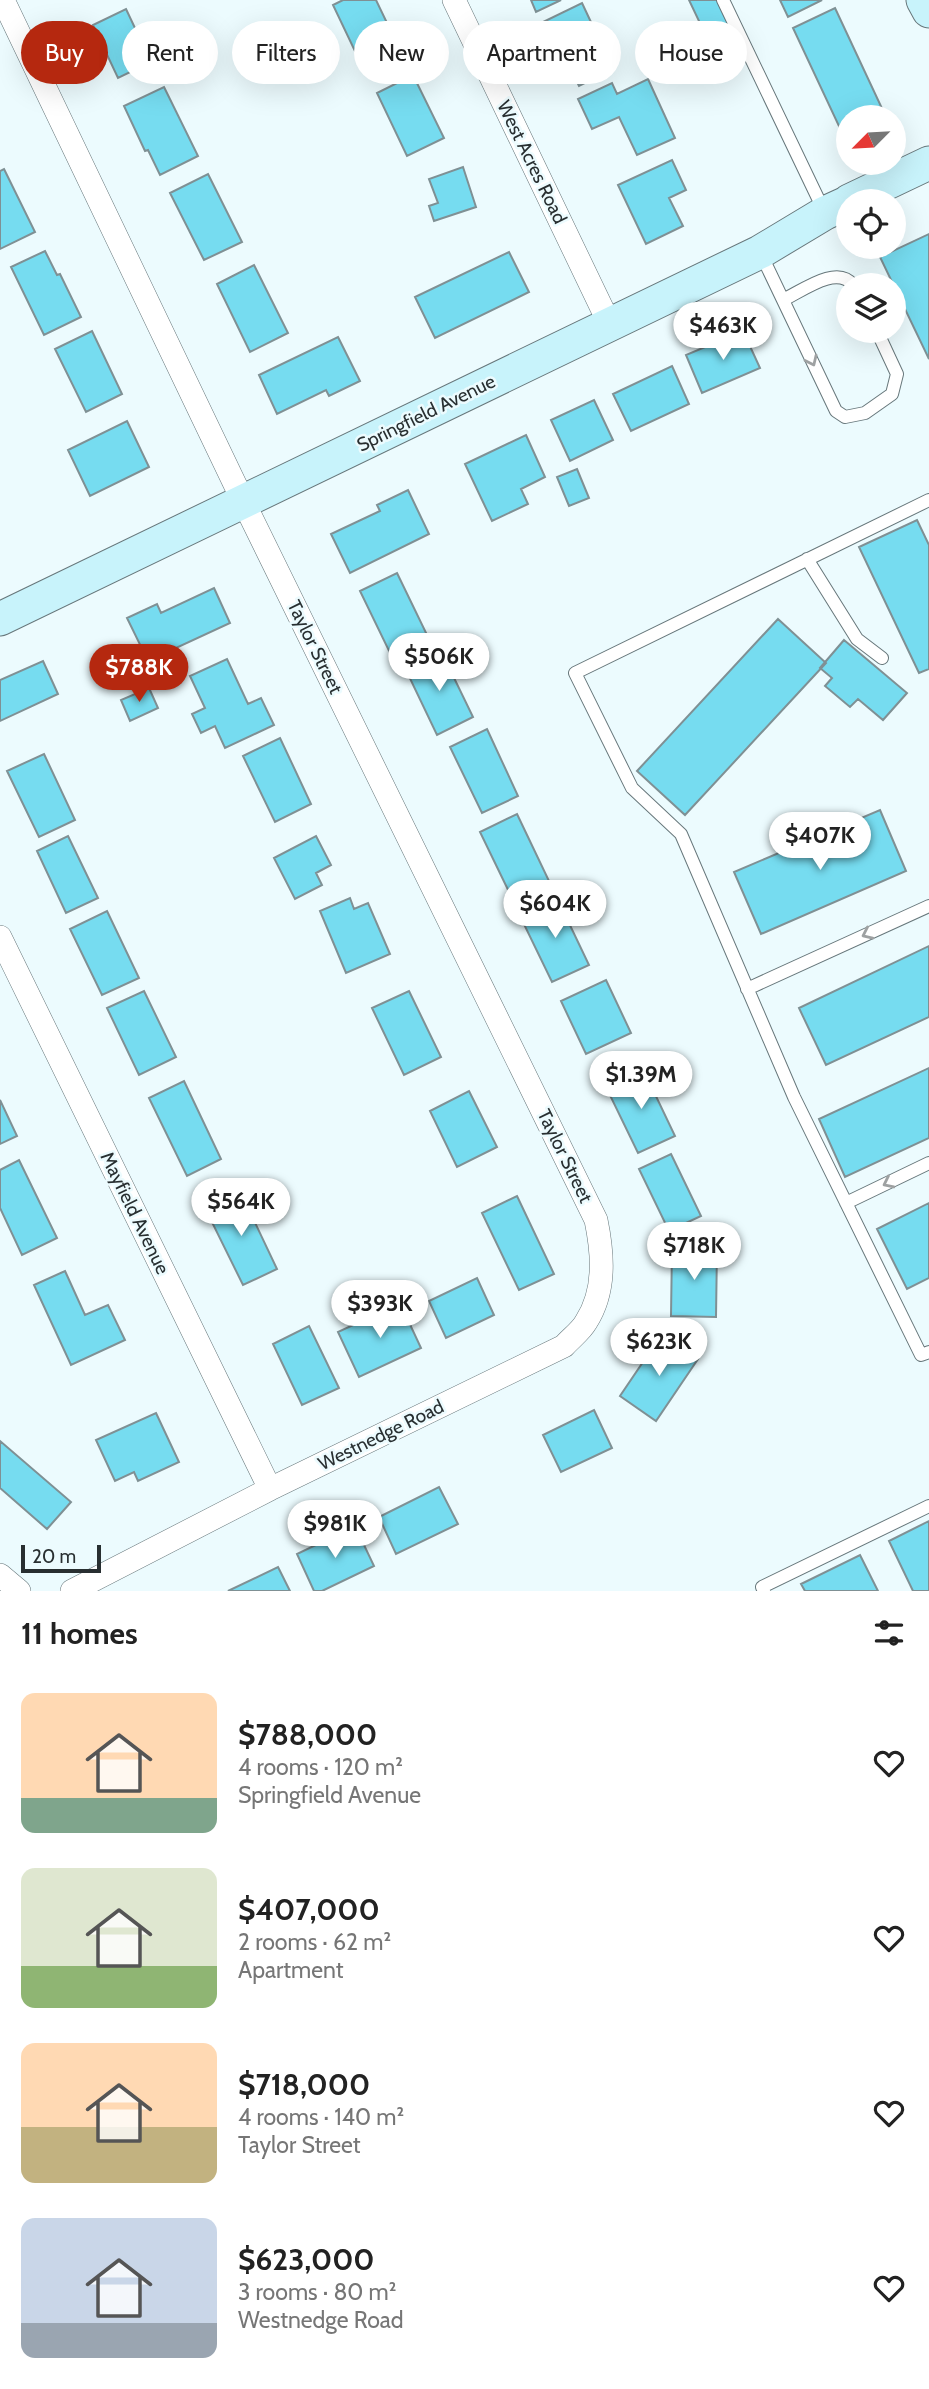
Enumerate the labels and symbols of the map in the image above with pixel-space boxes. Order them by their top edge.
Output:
street label: West Acres Road [492,97,572,227]
north arrow [836,105,906,175]
pin: $463K [674,302,772,362]
one-way arrow [804,354,818,366]
street label: Springfield Avenue [353,369,499,456]
street label: Taylor Street [282,596,348,698]
pin: $506K [390,634,488,693]
pin: $788K [90,644,188,704]
pin: $407K [771,812,869,872]
pin: $604K [506,880,604,940]
one-way arrow [862,926,874,940]
pin: $1.39M [584,1052,698,1111]
street label: Taylor Street [532,1105,598,1207]
street label: Mayfield Avenue [95,1148,175,1278]
one-way arrow [883,1175,895,1189]
pin: $564K [192,1178,290,1238]
pin: $718K [645,1222,743,1282]
pin: $393K [331,1280,429,1340]
pin: $623K [610,1318,708,1378]
street label: Westnedge Road [314,1395,448,1475]
pin: $981K [286,1500,384,1560]
scale bar [21,1542,102,1574]

